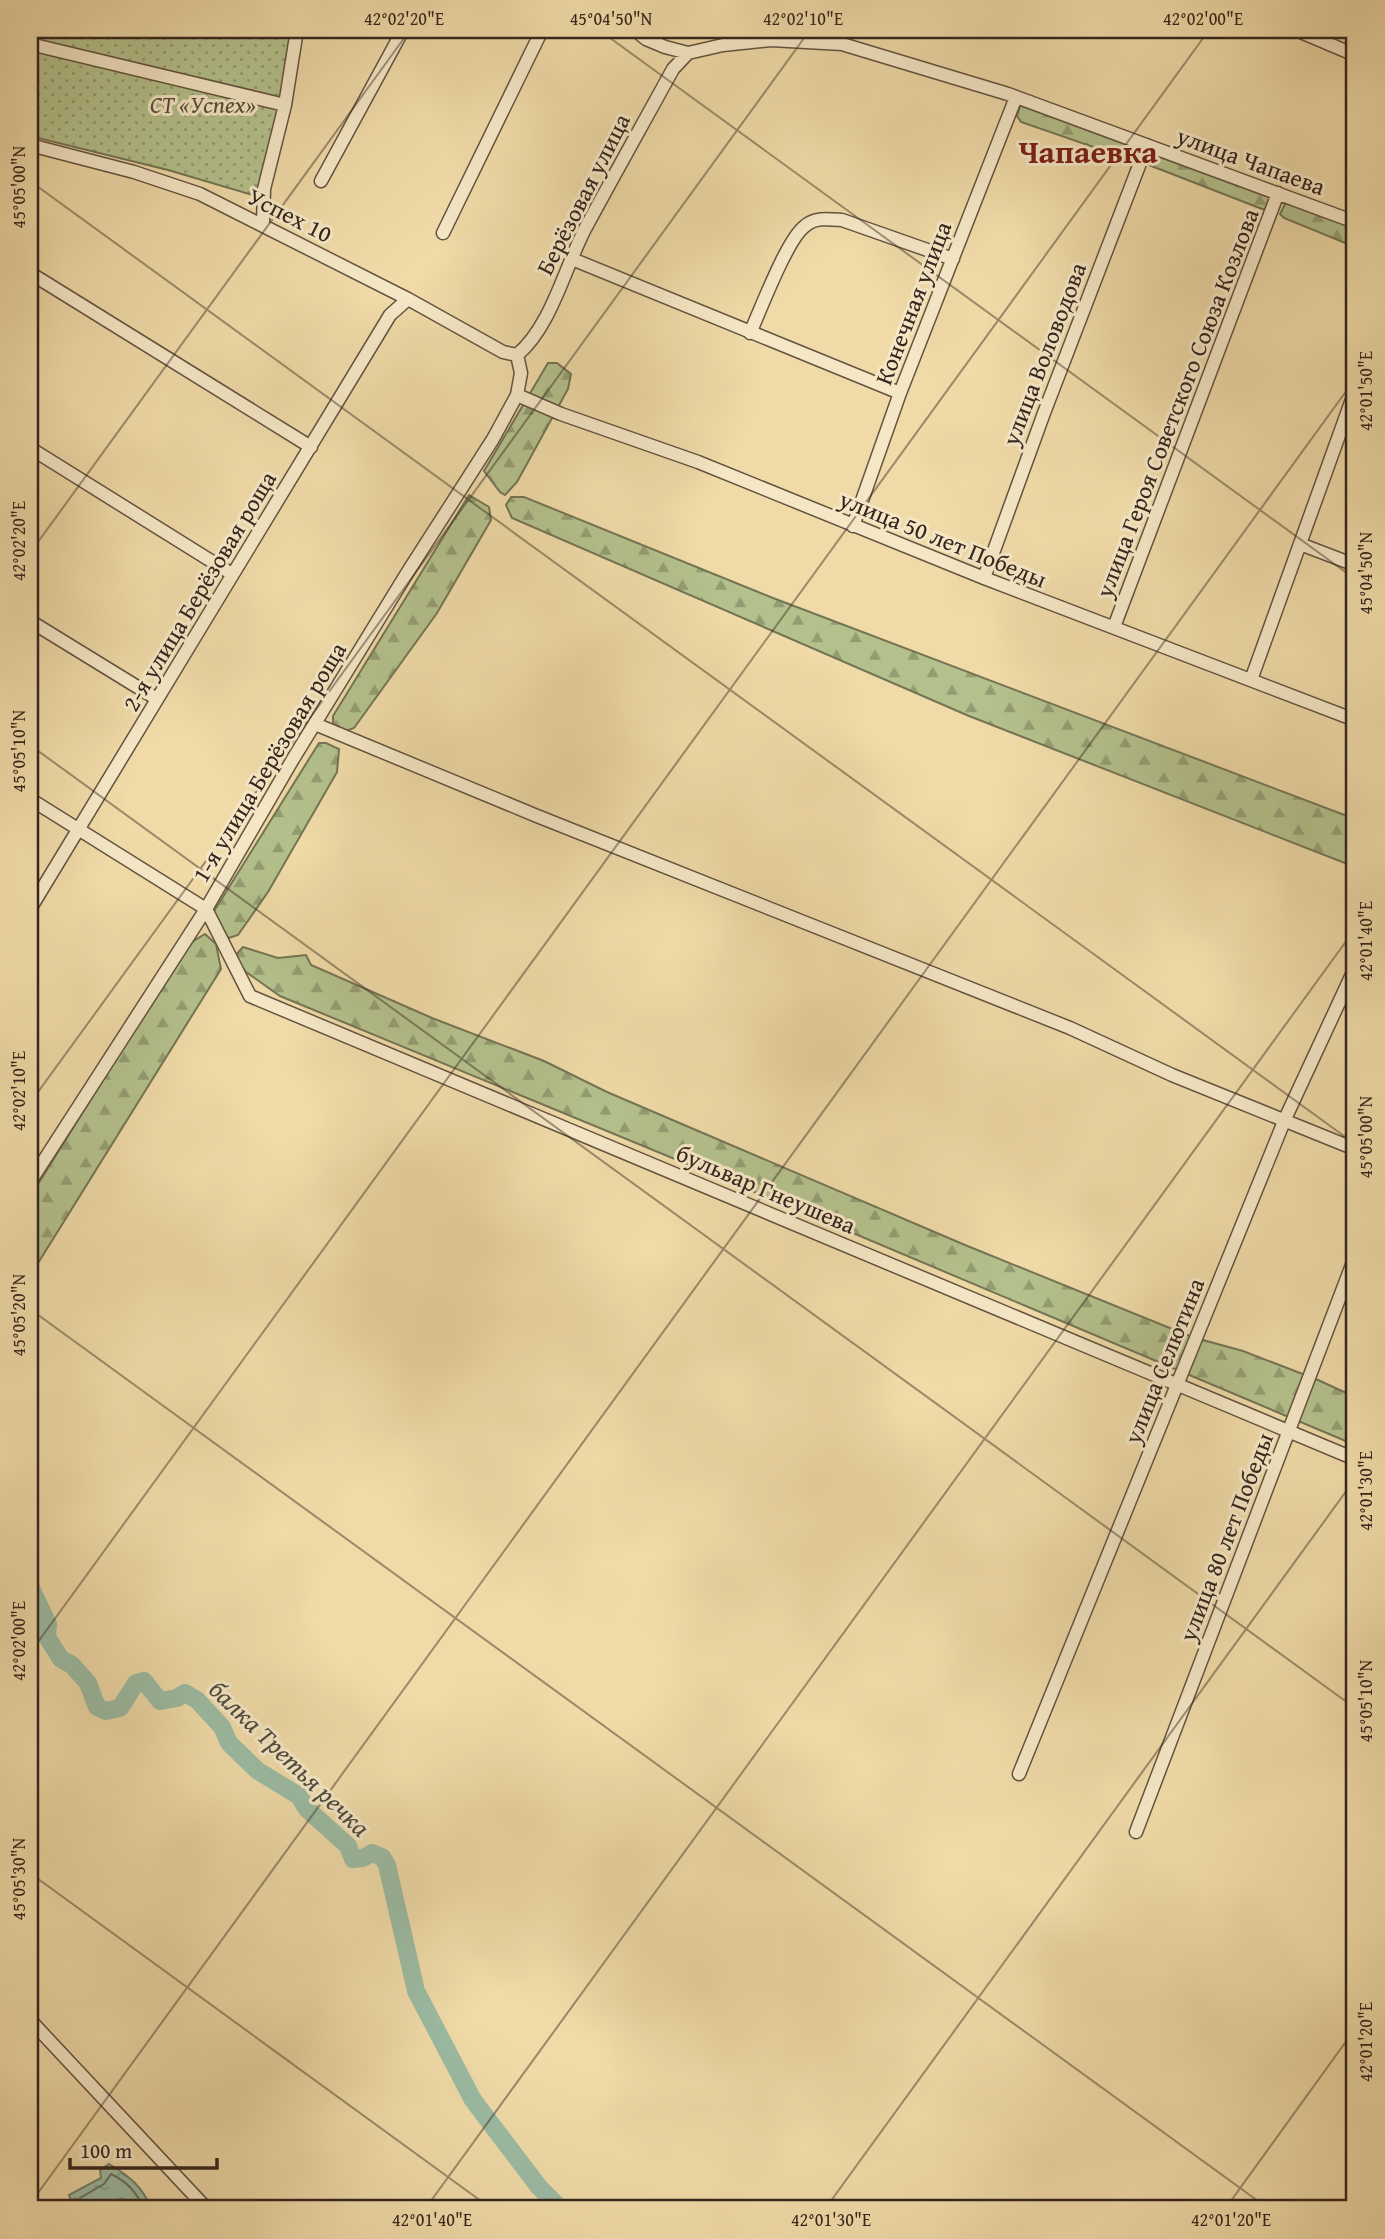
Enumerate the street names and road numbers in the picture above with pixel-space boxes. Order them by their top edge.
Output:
street label: Берёзовая улица [527,107,639,281]
street label: улица Чапаева [1171,118,1331,204]
street label: Успех 10 [242,179,338,251]
street label: улица Героя Советского Союза Козлова [1086,203,1268,604]
street label: Конечная улица [866,216,960,390]
street label: улица Воловодова [993,257,1095,452]
street label: 2-я улица Берёзовая роща [113,464,285,718]
street label: улица 50 лет Победы [833,481,1052,597]
street label: 1-я улица Берёзовая роща [183,635,355,889]
street label: бульвар Гнеушева [671,1135,862,1243]
street label: улица Селютина [1114,1272,1213,1450]
street label: улица 80 лет Победы [1170,1427,1282,1647]

